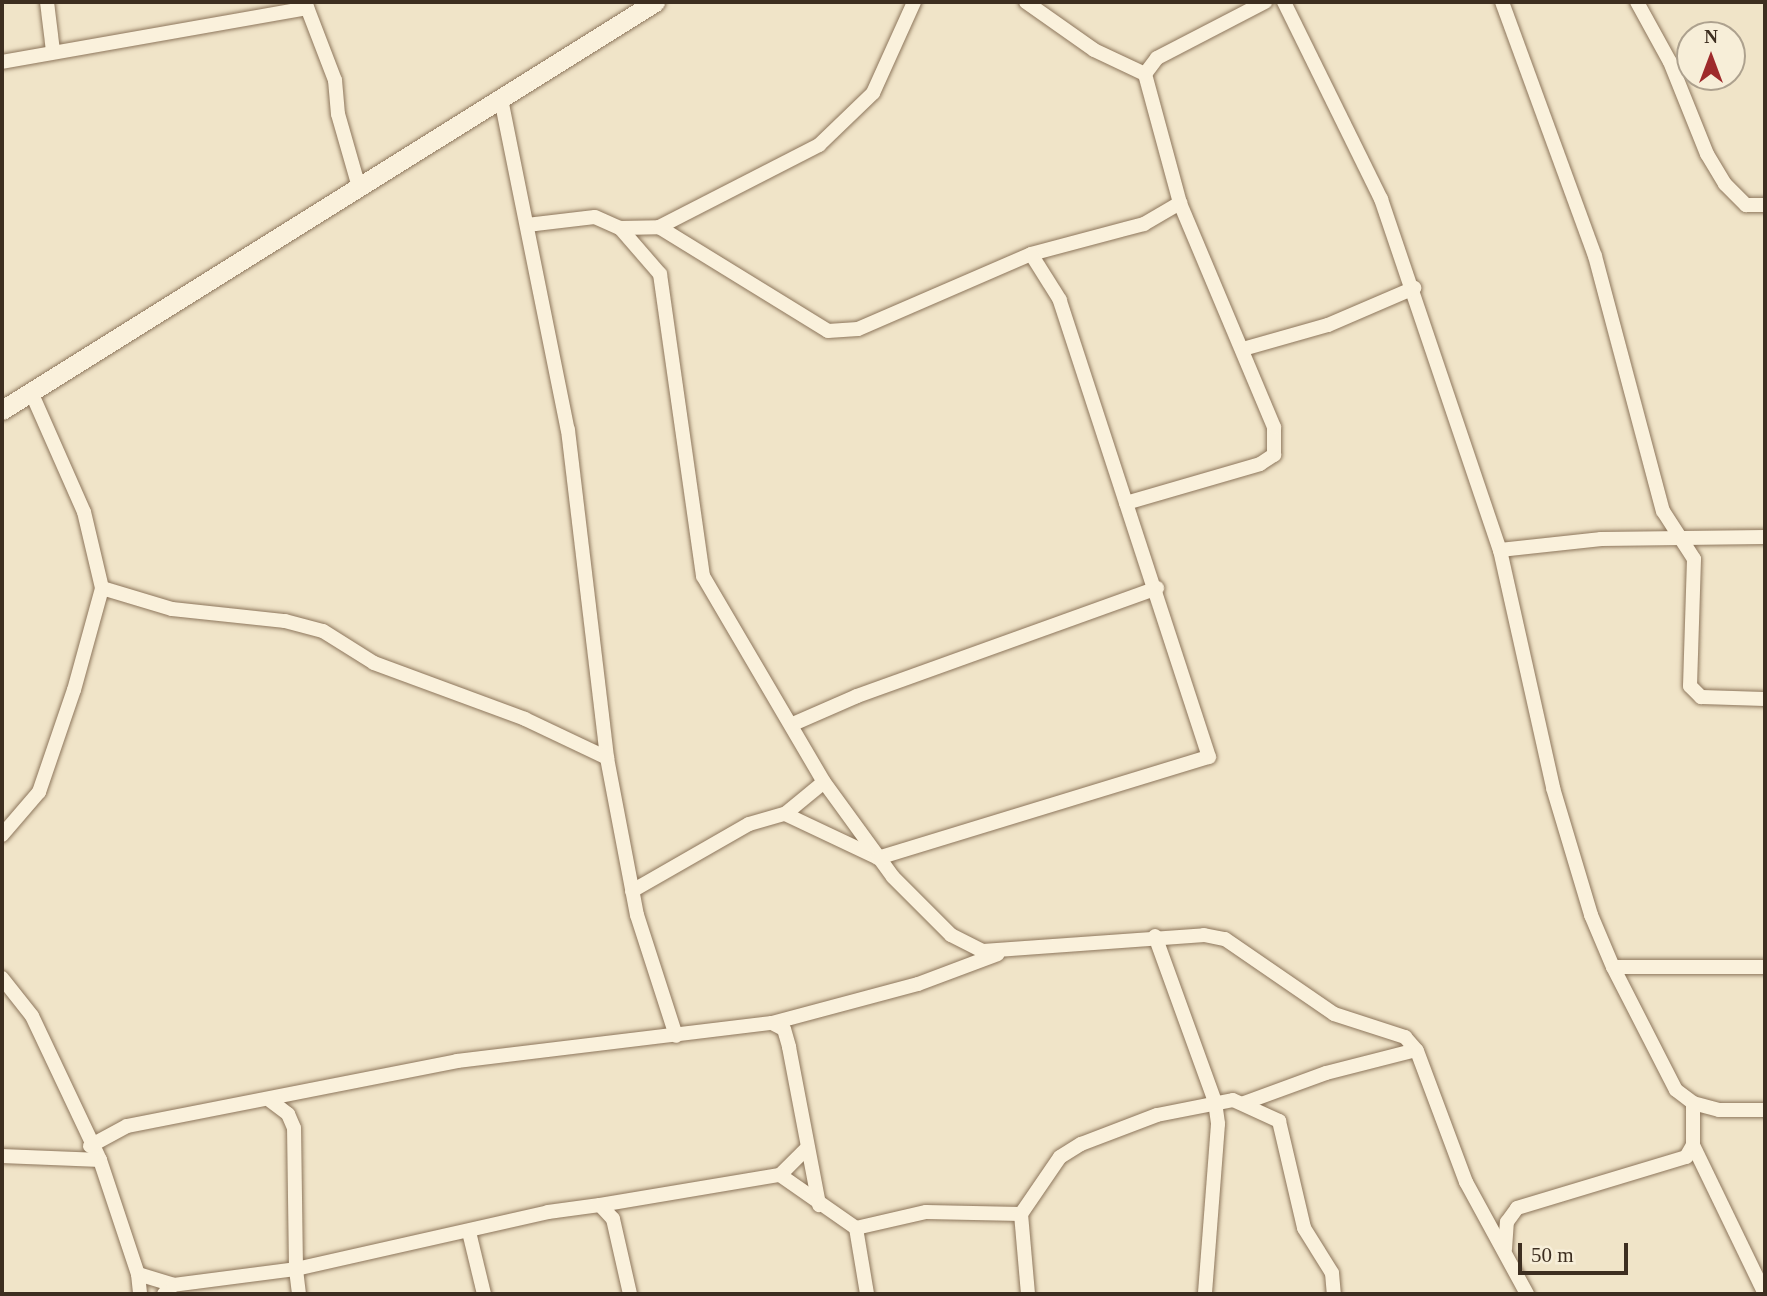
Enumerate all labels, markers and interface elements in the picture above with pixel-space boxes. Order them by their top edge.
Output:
north arrow [1676,21,1746,91]
text: N [1704,26,1718,47]
scale bar [1522,1230,1632,1274]
text: 50 m [1531,1243,1574,1267]

